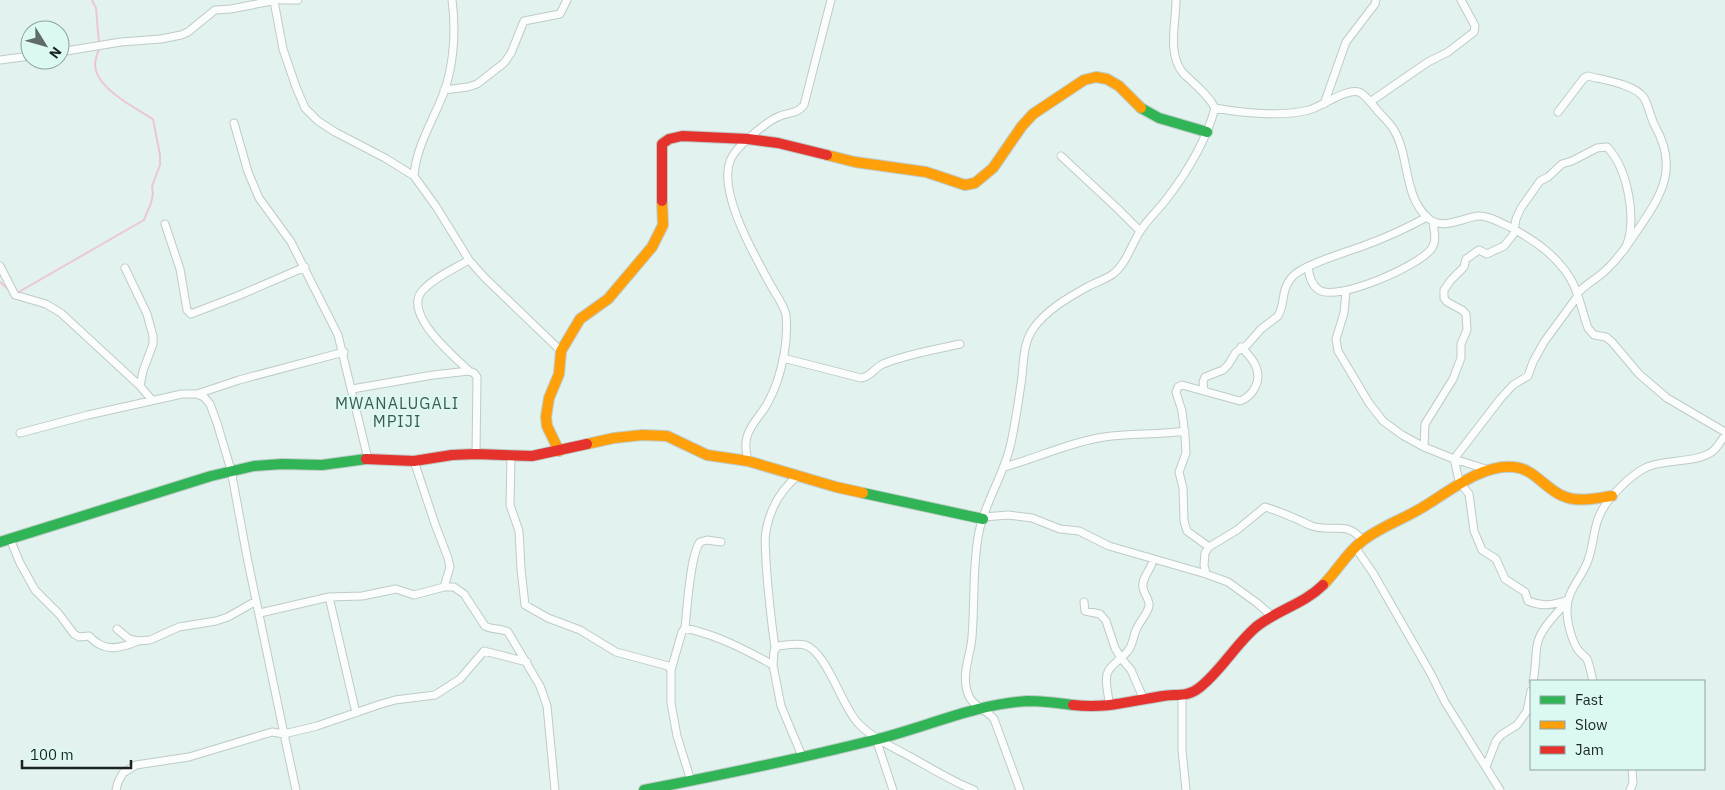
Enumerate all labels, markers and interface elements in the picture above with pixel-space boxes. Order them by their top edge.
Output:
north arrow [20,20,70,70]
text: N [45,43,66,62]
district label: MWANALUGALI MPIJI [335,393,459,431]
legend [1530,680,1705,770]
text: Fast [1575,690,1603,709]
text: Slow [1575,715,1608,734]
scale bar [22,738,131,770]
text: Jam [1575,740,1604,759]
text: 100 m [30,745,74,764]

